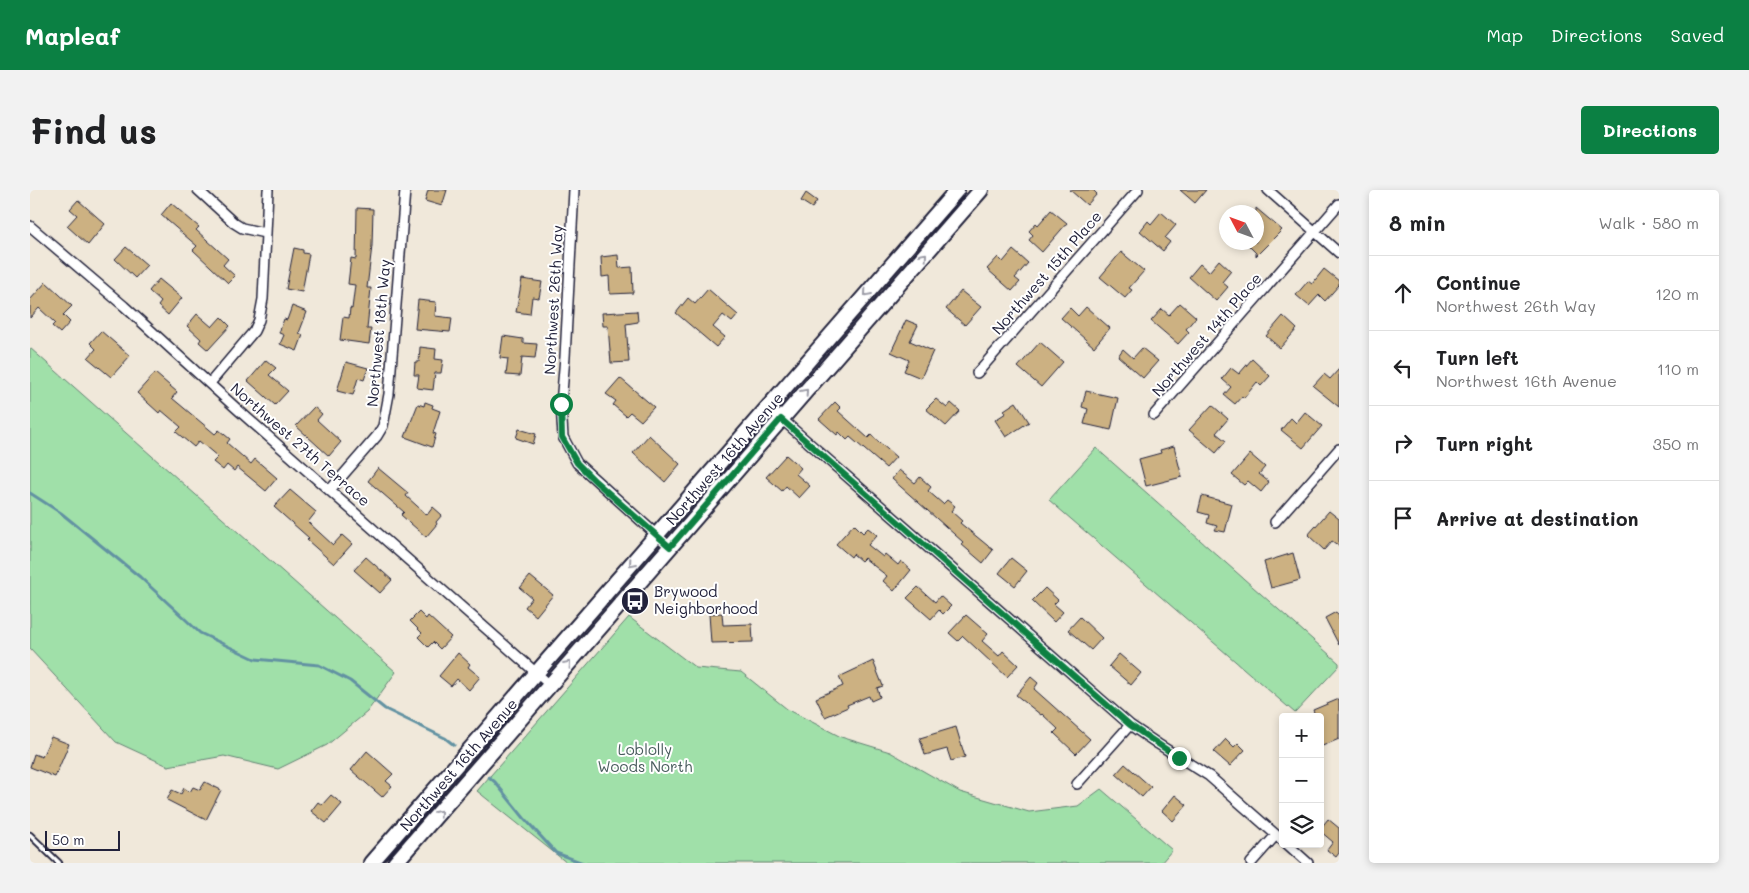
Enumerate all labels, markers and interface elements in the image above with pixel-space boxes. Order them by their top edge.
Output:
text: Mapleaf [25,20,120,51]
text: Map [1486,23,1523,47]
text: Directions [1551,23,1643,47]
text: Saved [1671,23,1724,47]
button: Directions [1581,106,1719,154]
text: Find us [30,107,157,153]
north arrow [1219,205,1264,250]
street label: Northwest 15th Place [987,206,1106,338]
text: 8 min [1389,209,1445,236]
text: Walk · 580 m [1599,212,1699,233]
street label: Northwest 26th Way [539,224,567,375]
one-way arrow [918,253,927,262]
street label: Northwest 18th Way [362,258,394,408]
street label: Northwest 14th Place [1147,268,1266,400]
text: Continue [1436,270,1521,295]
icon: ahead [1389,279,1417,307]
text: 120 m [1655,283,1699,304]
one-way arrow [864,287,873,296]
text: Northwest 26th Way [1436,295,1596,316]
text: Turn left [1436,345,1519,370]
icon: left [1389,354,1417,382]
text: 110 m [1657,358,1699,379]
text: Northwest 16th Avenue [1436,370,1617,391]
street label: Northwest 27th Terrace [227,378,375,510]
street label: Northwest 16th Avenue [661,388,787,529]
one-way arrow [800,388,809,397]
route start [550,393,573,416]
icon: right [1389,429,1417,457]
text: Turn right [1436,431,1533,456]
text: 350 m [1653,433,1699,454]
icon: arrive [1389,504,1417,532]
text: Arrive at destination [1436,506,1639,531]
one-way arrow [630,557,638,566]
place label: Brywood Neighborhood [654,581,758,618]
bus stop icon: Brywood Neighborhood [620,586,650,616]
one-way arrow [563,661,572,670]
street label: Northwest 16th Avenue [395,694,521,835]
map controls [1279,713,1324,848]
button: + [1279,713,1324,758]
park label: Loblolly Woods North [597,739,693,776]
route end [1168,747,1191,770]
button: − [1279,758,1324,803]
button: layers [1279,803,1324,848]
one-way arrow [433,810,441,819]
scale bar [45,828,120,851]
text: 50 m [52,830,84,849]

